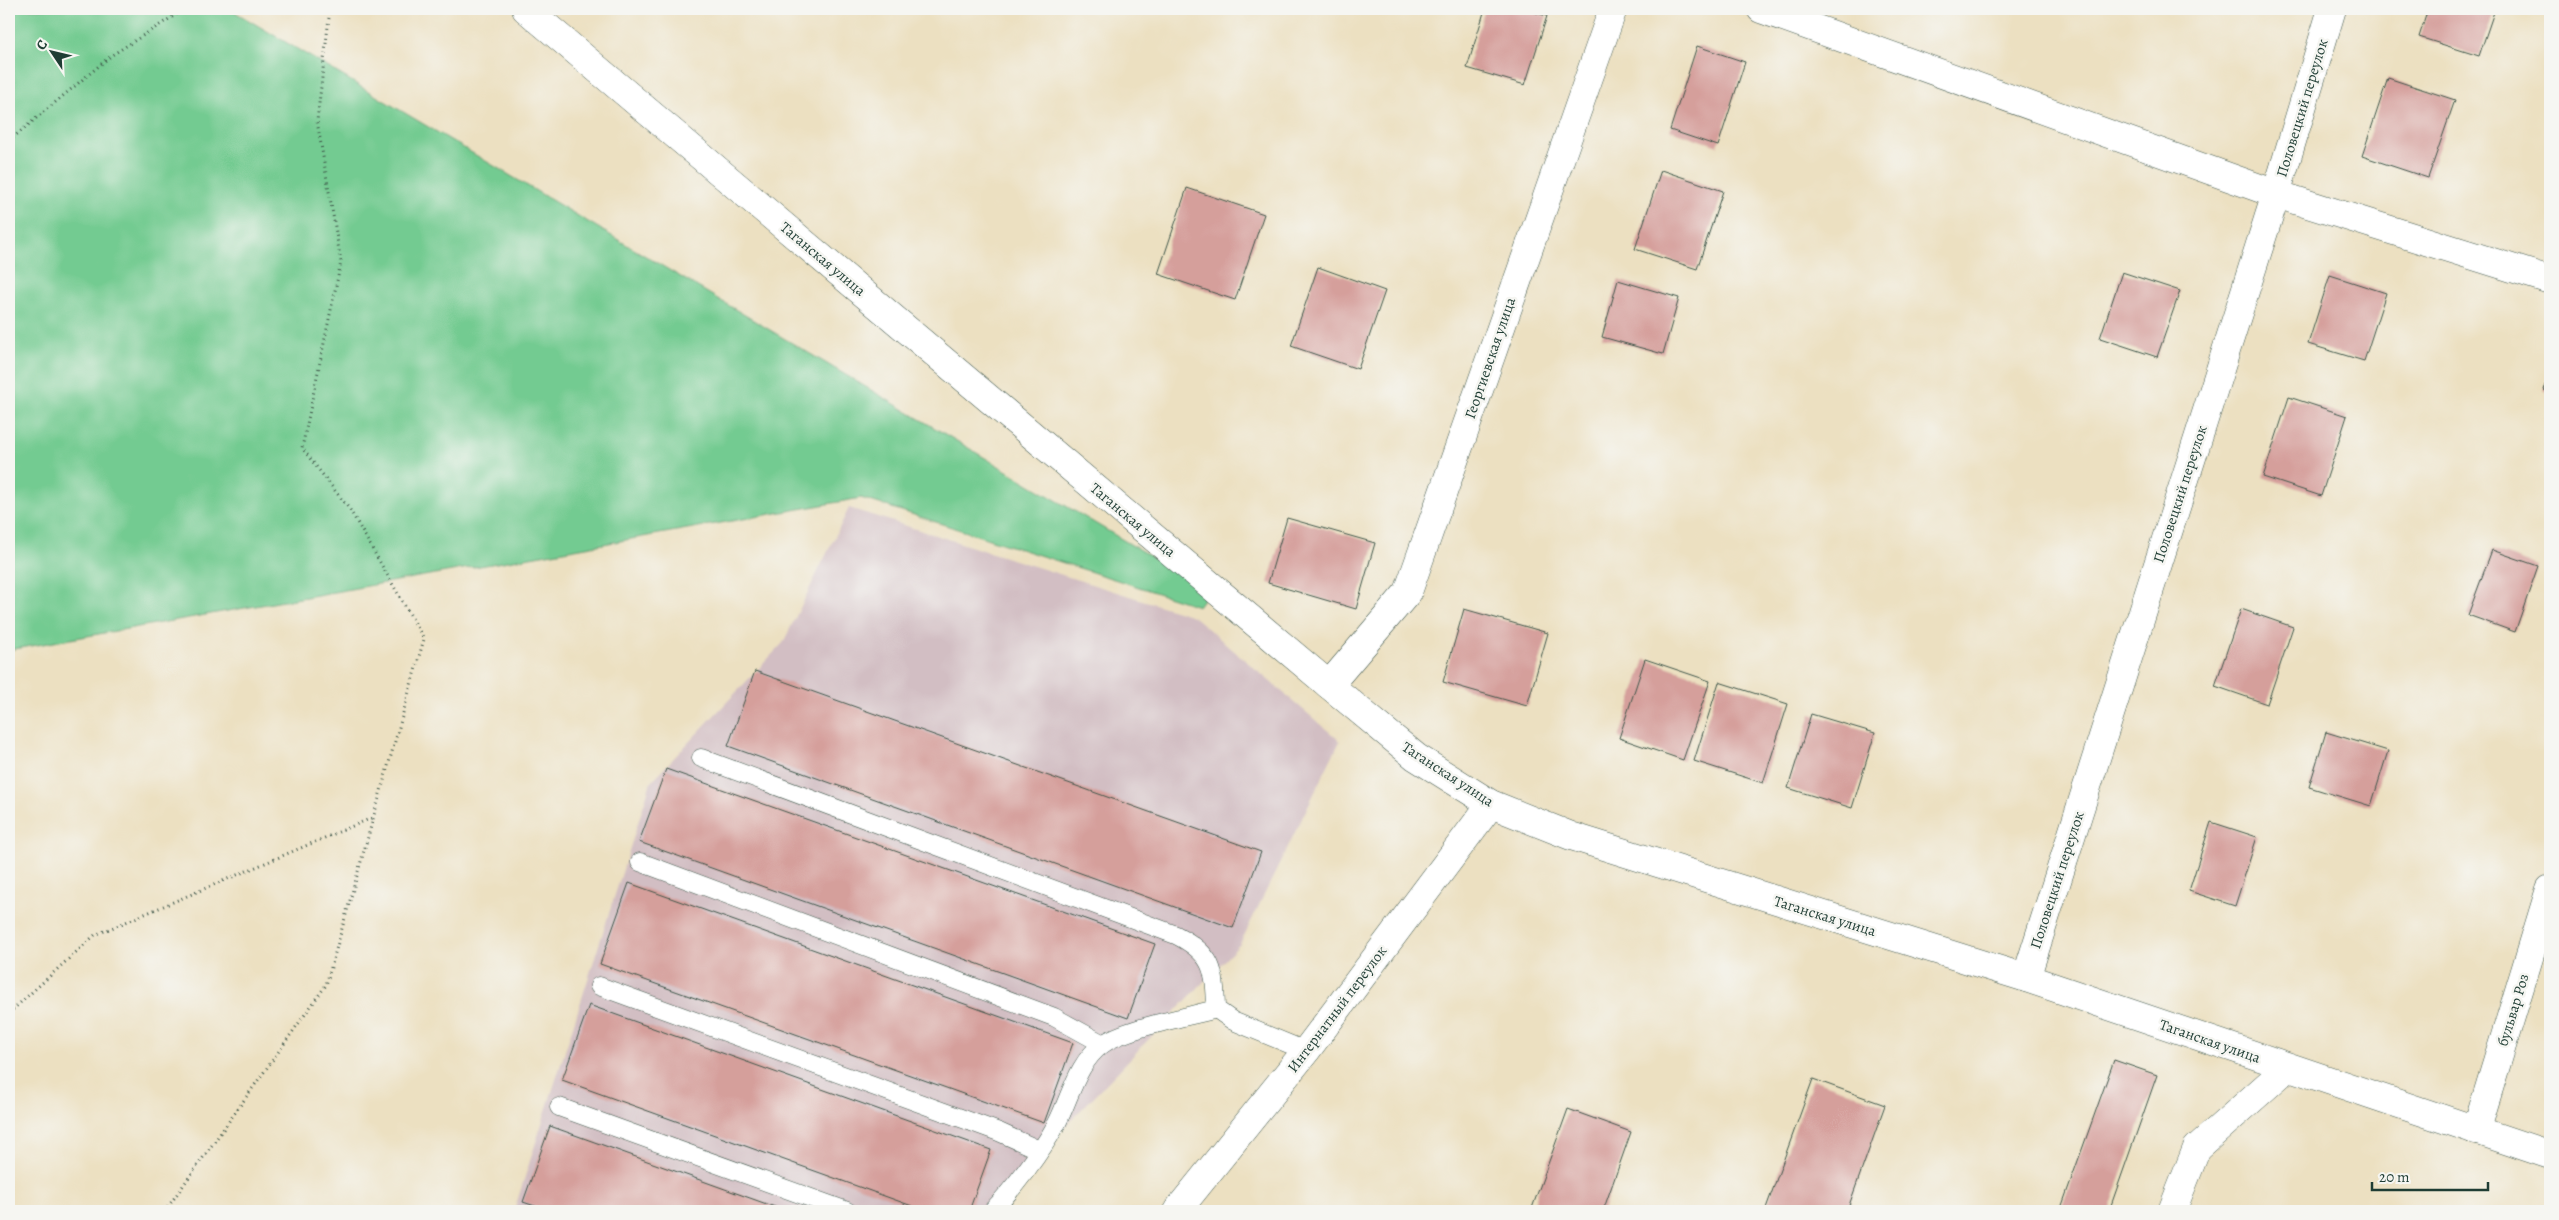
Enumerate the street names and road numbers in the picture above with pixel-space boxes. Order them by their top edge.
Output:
street label: Половецкий переулок [2271,36,2333,179]
street label: Таганская улица [776,217,870,301]
street label: Георгиевская улица [1460,295,1520,421]
street label: Половецкий переулок [2148,423,2212,565]
street label: Таганская улица [1086,478,1180,562]
street label: Таганская улица [1398,737,1498,811]
street label: Половецкий переулок [2025,809,2089,951]
street label: Таганская улица [1772,891,1879,941]
street label: Интернатный переулок [1283,941,1391,1076]
street label: бульвар Роз [2492,971,2534,1049]
street label: Таганская улица [2157,1014,2263,1068]

